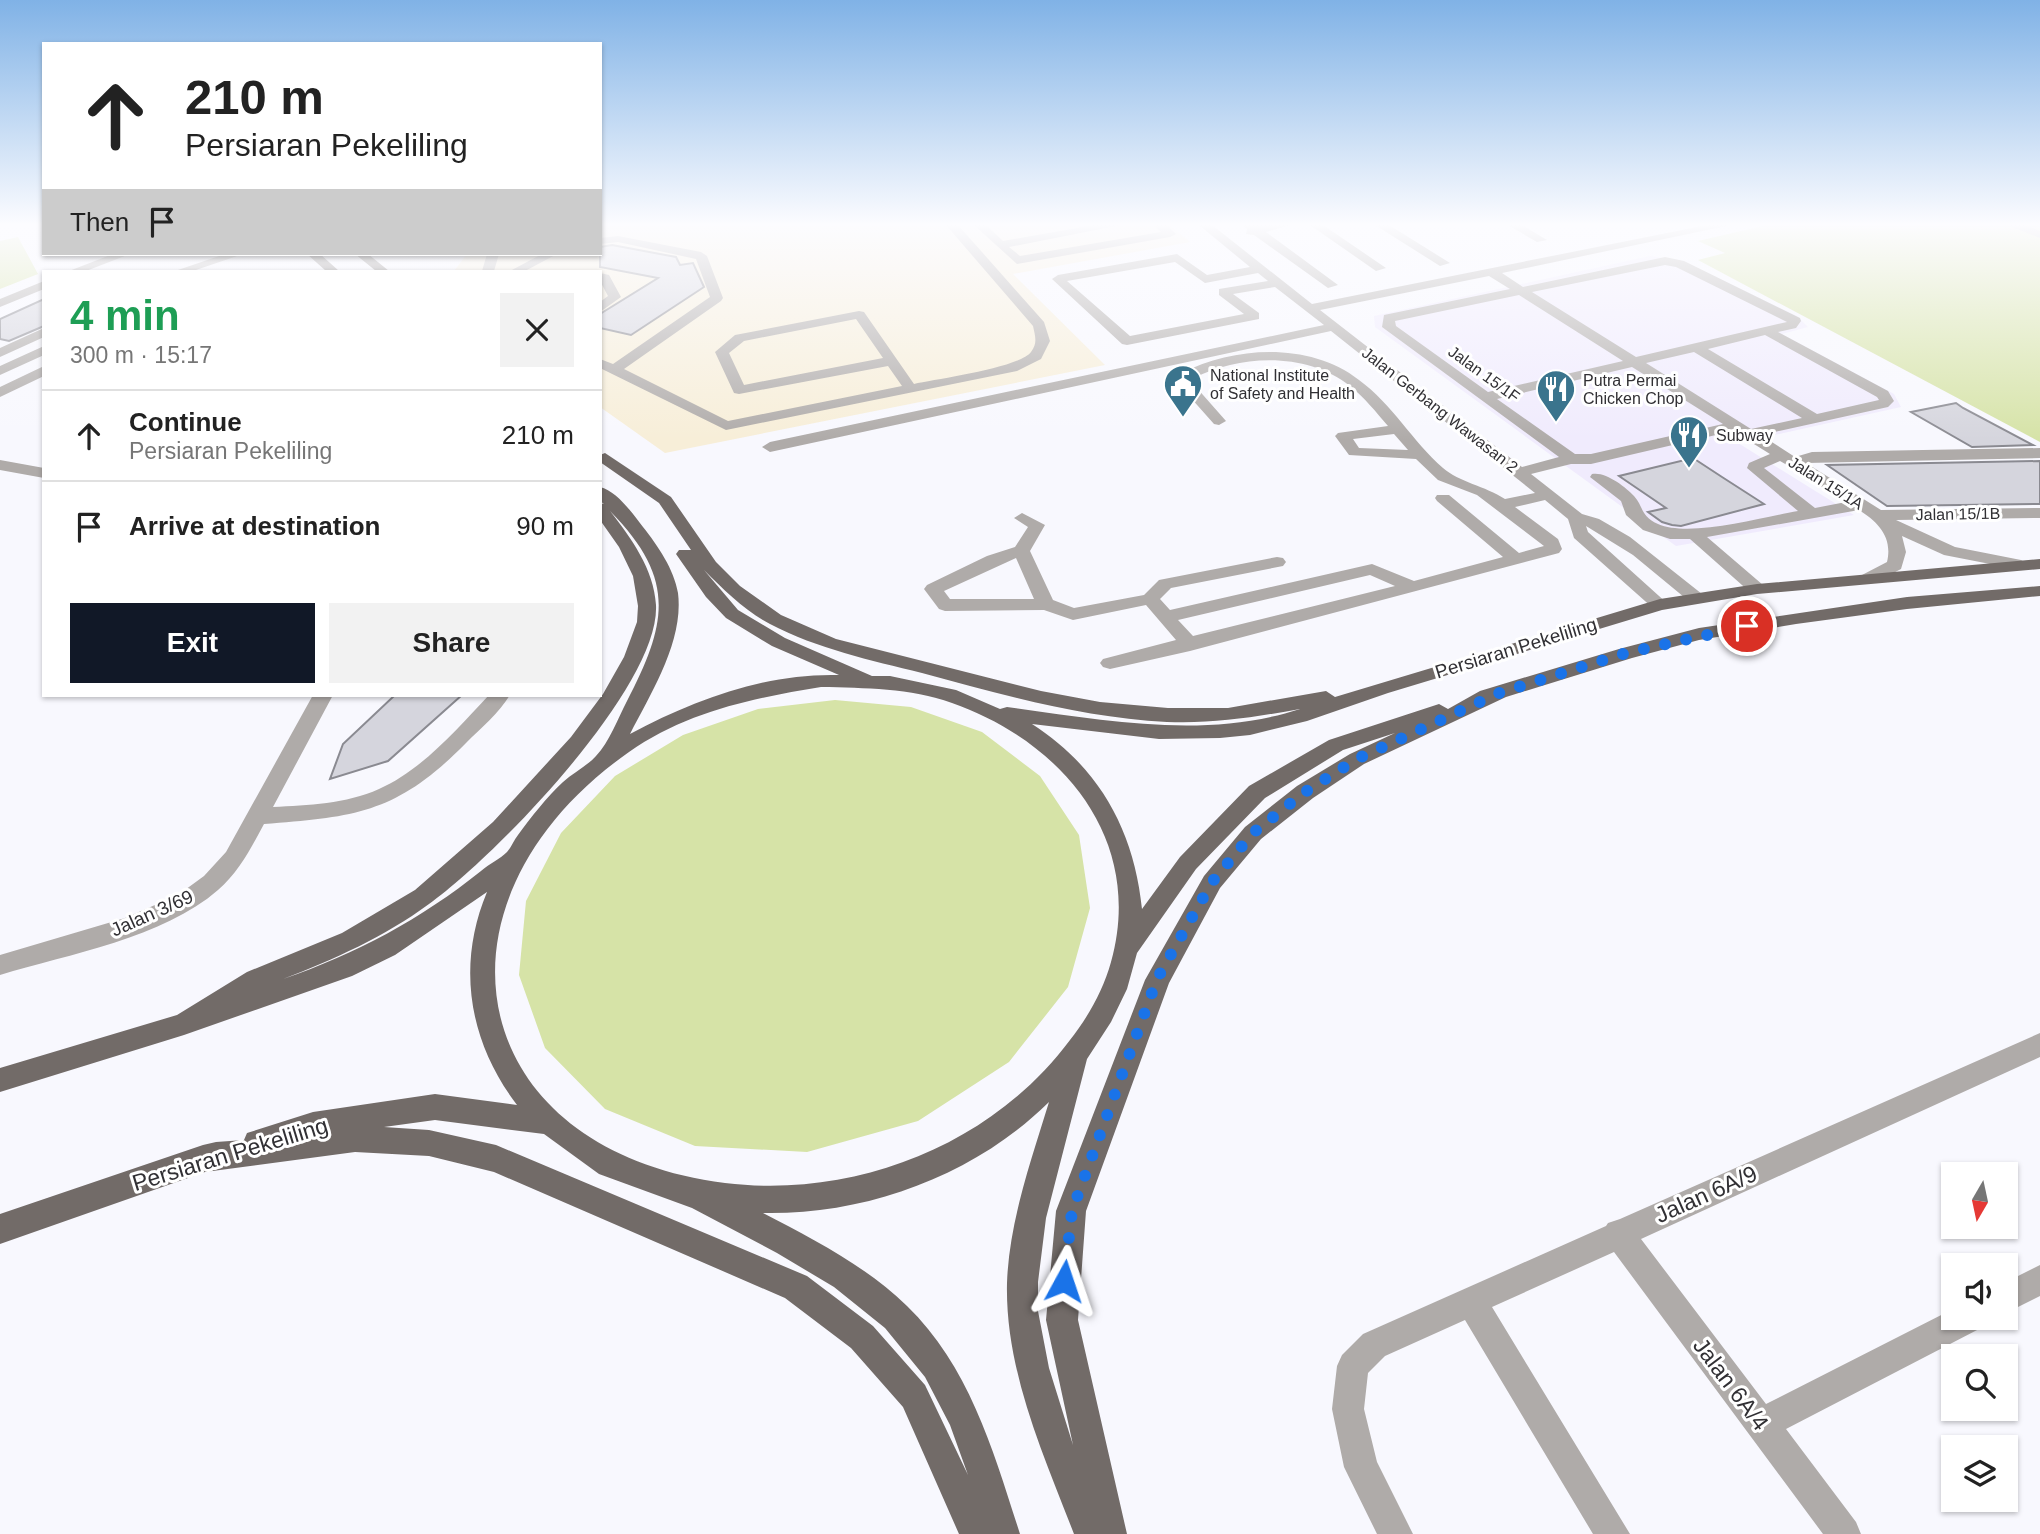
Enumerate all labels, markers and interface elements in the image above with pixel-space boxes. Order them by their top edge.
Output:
icon: ahead [70,70,161,161]
text: 210 m [185,70,324,124]
text: Persiaran Pekeliling [185,127,468,163]
icon: arrive [143,203,181,241]
text: Then [70,207,129,237]
text: 4 min [70,292,180,339]
button: close [500,293,574,367]
text: 300 m · 15:17 [70,342,212,368]
street label: Jalan 15/1F [1445,343,1523,406]
street label: Jalan Gerbang Wawasan 2 [1359,344,1521,476]
public building icon: National Institute of Safety and Health [1162,363,1204,418]
place label: National Institute of Safety and Health [1210,367,1355,402]
restaurant icon: Putra Permai Chicken Chop [1535,368,1577,423]
place label: Putra Permai Chicken Chop [1583,372,1684,407]
text: Continue [129,407,242,437]
restaurant icon: Subway [1668,414,1710,469]
icon: ahead [70,417,108,455]
text: 210 m [502,420,574,450]
place label: Subway [1716,427,1773,444]
text: Persiaran Pekeliling [129,438,332,464]
street label: Jalan 15/1A [1786,453,1867,513]
street label: Jalan 15/1B [1916,505,2000,523]
icon: arrive [70,508,108,546]
text: Arrive at destination [129,511,380,541]
text: 90 m [516,511,574,541]
pin [1717,596,1777,656]
button: Exit [70,603,315,683]
button: Share [329,603,574,683]
icon: arrive [1728,607,1766,645]
street label: Persiaran Pekeliling [1433,613,1599,683]
street label: Jalan 3/69 [108,886,196,940]
street label: Persiaran Pekeliling [129,1112,331,1196]
street label: Jalan 6A/9 [1651,1160,1761,1228]
north arrow [1941,1162,2018,1239]
map controls [1941,1162,2018,1512]
position arrow [1027,1244,1101,1318]
button: sound [1941,1253,2018,1330]
street label: Jalan 6A/4 [1688,1333,1774,1435]
button: search [1941,1344,2018,1421]
button: layers [1941,1435,2018,1512]

